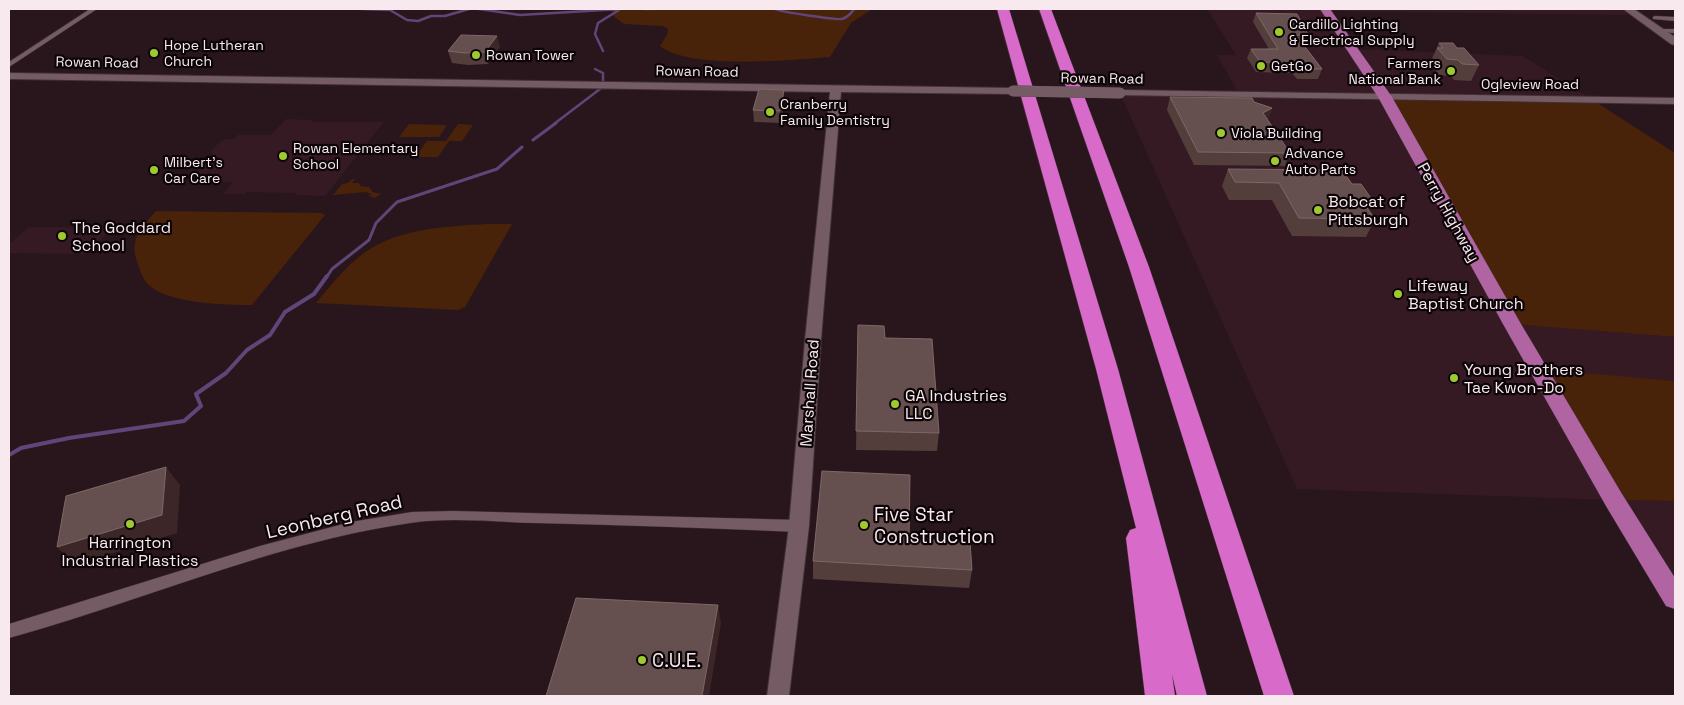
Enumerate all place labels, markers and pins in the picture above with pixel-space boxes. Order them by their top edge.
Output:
place label: Cardillo Lighting & Electrical Supply [1289,15,1415,49]
marker: Cardillo Lighting & Electrical Supply [1273,26,1285,38]
place label: Hope Lutheran Church [164,36,264,70]
place label: Rowan Tower [486,46,574,64]
marker: Hope Lutheran Church [148,47,160,59]
marker: Rowan Tower [470,49,482,61]
place label: Farmers National Bank [1348,54,1441,88]
place label: GetGo [1271,57,1313,75]
marker: GetGo [1255,60,1267,72]
marker: Farmers National Bank [1445,65,1457,77]
place label: Cranberry Family Dentistry [780,95,890,129]
marker: Cranberry Family Dentistry [764,106,776,118]
place label: Viola Building [1231,124,1322,142]
marker: Viola Building [1215,127,1227,139]
place label: Rowan Elementary School [293,139,418,173]
place label: Advance Auto Parts [1285,144,1356,178]
marker: Rowan Elementary School [277,150,289,162]
place label: Milbert's Car Care [164,153,223,187]
marker: Advance Auto Parts [1269,155,1281,167]
marker: Milbert's Car Care [148,164,160,176]
place label: Bobcat of Pittsburgh [1328,191,1408,230]
marker: Bobcat of Pittsburgh [1312,204,1324,216]
place label: The Goddard School [72,217,171,256]
marker: The Goddard School [56,230,68,242]
place label: Lifeway Baptist Church [1408,275,1524,314]
marker: Lifeway Baptist Church [1392,288,1404,300]
place label: Young Brothers Tae Kwon-Do [1464,359,1583,398]
marker: Young Brothers Tae Kwon-Do [1448,372,1460,384]
place label: GA Industries LLC [905,385,1007,424]
marker: GA Industries LLC [889,398,901,410]
place label: Five Star Construction [874,502,995,549]
marker: Harrington Industrial Plastics [124,518,136,530]
marker: Five Star Construction [858,519,870,531]
place label: Harrington Industrial Plastics [62,532,198,571]
place label: C.U.E. [652,648,701,673]
marker: C.U.E. [636,654,648,666]

